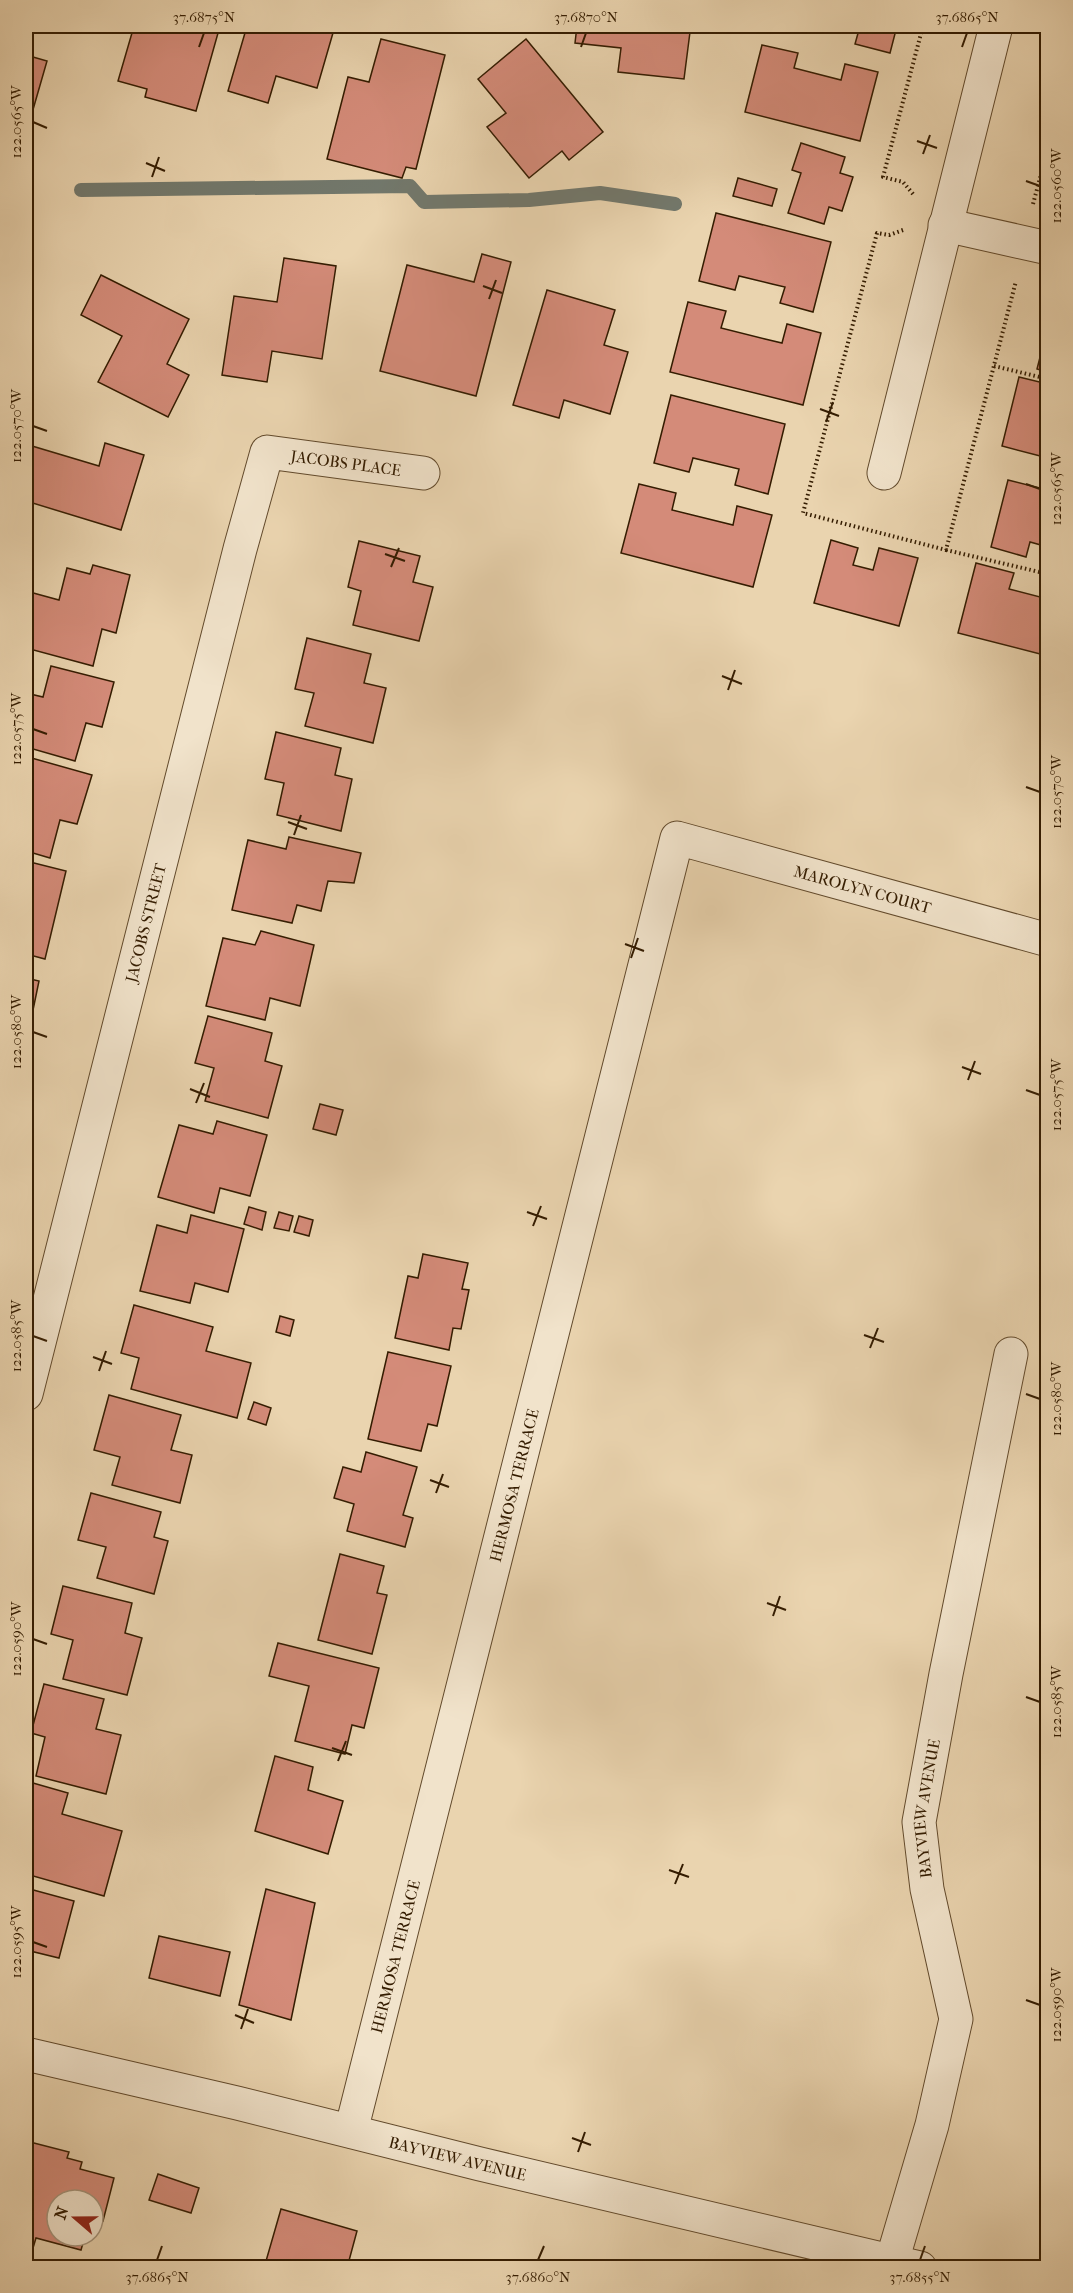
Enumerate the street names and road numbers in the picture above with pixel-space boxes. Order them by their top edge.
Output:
street label: JACOBS PLACE [288,446,403,479]
street label: JACOBS STREET [121,861,170,986]
street label: MAROLYN COURT [792,861,934,917]
street label: HERMOSA TERRACE [485,1406,542,1564]
street label: BAYVIEW AVENUE [909,1737,944,1879]
street label: HERMOSA TERRACE [367,1878,424,2035]
street label: BAYVIEW AVENUE [387,2132,528,2184]

